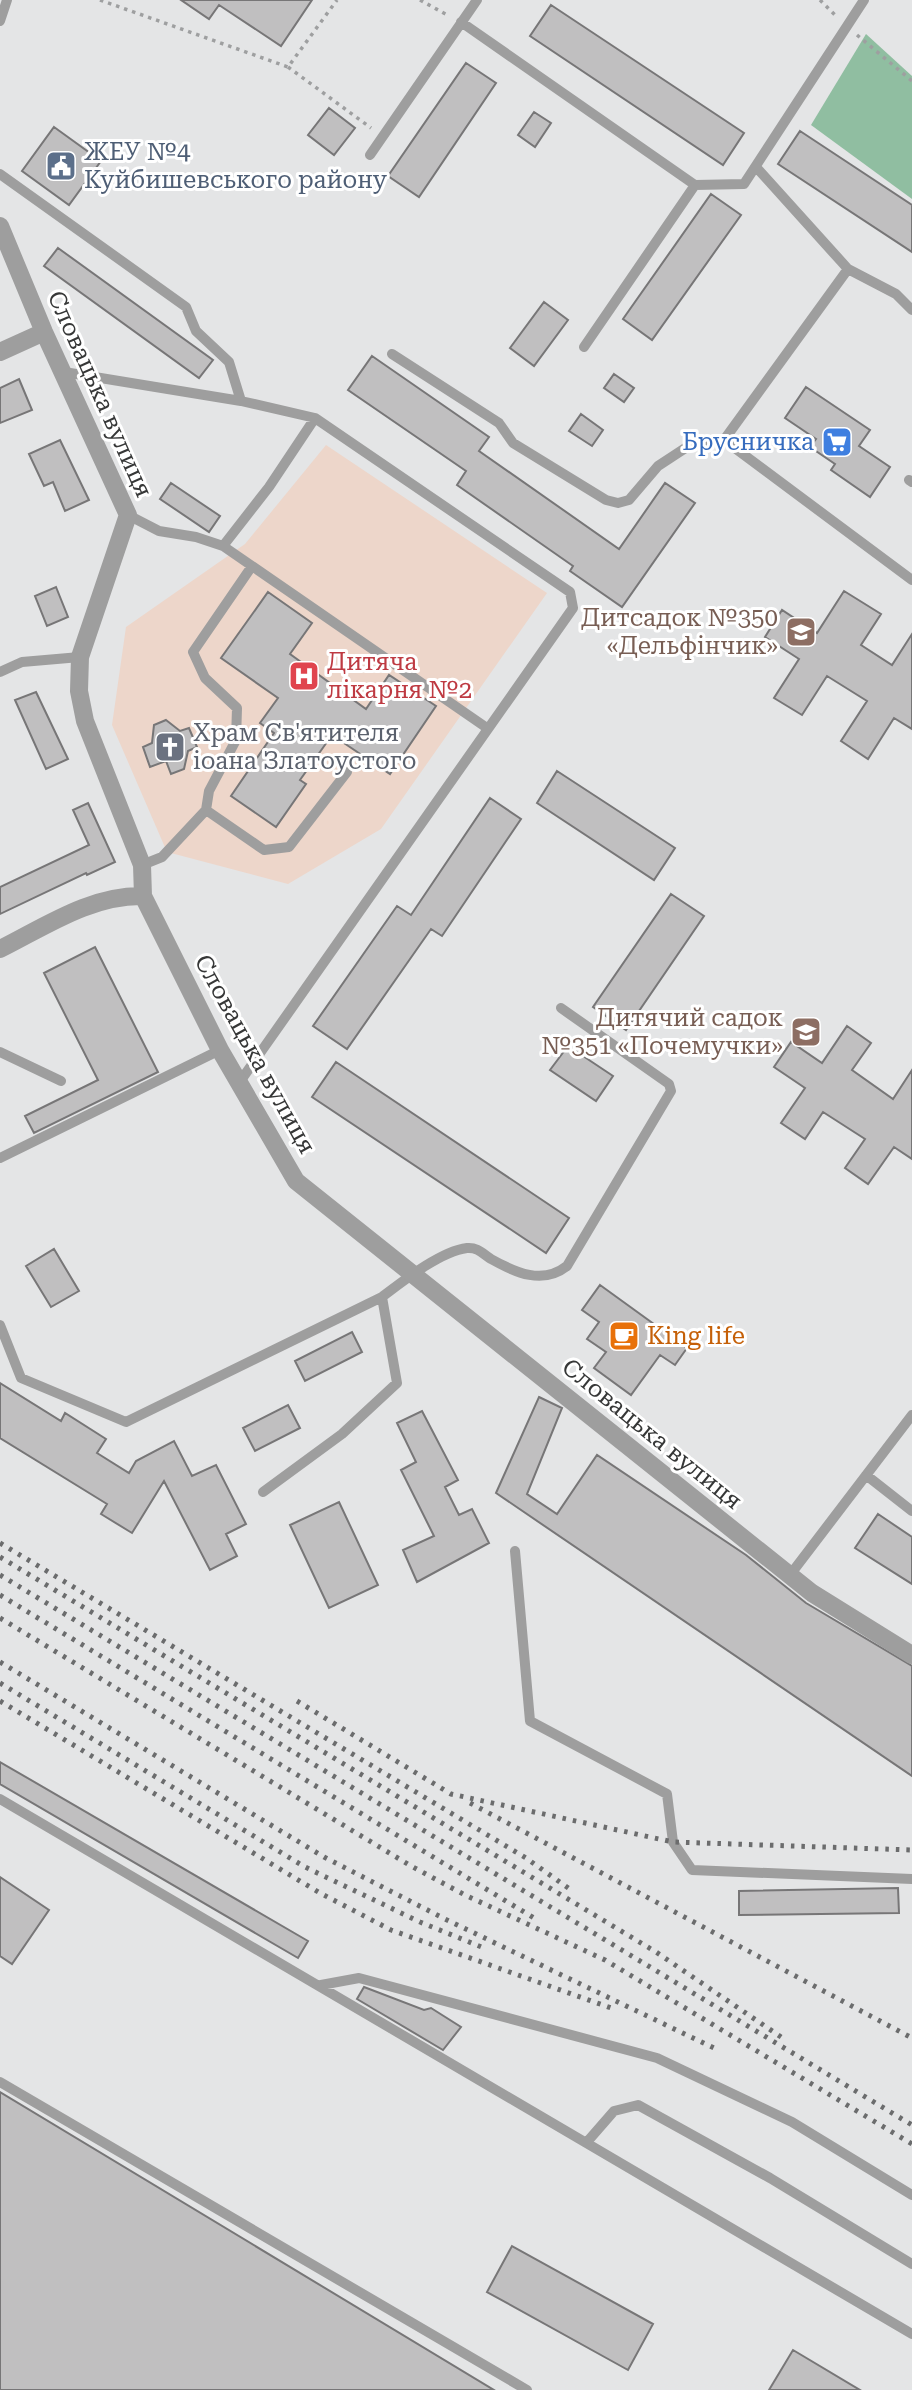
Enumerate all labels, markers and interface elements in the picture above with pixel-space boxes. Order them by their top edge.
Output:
place label: ЖЕУ №4 Куйбишевського району [84,138,388,194]
public building icon: ЖЕУ №4 Куйбишевського району [44,149,78,183]
street label: Словацька вулиця [42,286,158,502]
supermarket icon: Брусничка [820,425,854,459]
place label: Брусничка [682,428,814,456]
place label: Дитсадок №350 «Дельфінчик» [581,604,778,660]
school or university icon: Дитсадок №350 «Дельфінчик» [784,615,818,649]
place label: Дитяча лікарня №2 [327,648,472,704]
hospital icon: Дитяча лікарня №2 [287,659,321,693]
place label: Храм Св'ятителя іоана Златоустого [193,719,416,775]
church icon: Храм Св'ятителя іоана Златоустого [153,730,187,764]
street label: Словацька вулиця [189,950,321,1158]
place label: Дитячий садок №351 «Почемучки» [541,1004,783,1060]
school or university icon: Дитячий садок №351 «Почемучки» [789,1015,823,1049]
cafe icon: King life [607,1319,641,1353]
place label: King life [647,1322,745,1350]
street label: Словацька вулиця [557,1353,747,1515]

